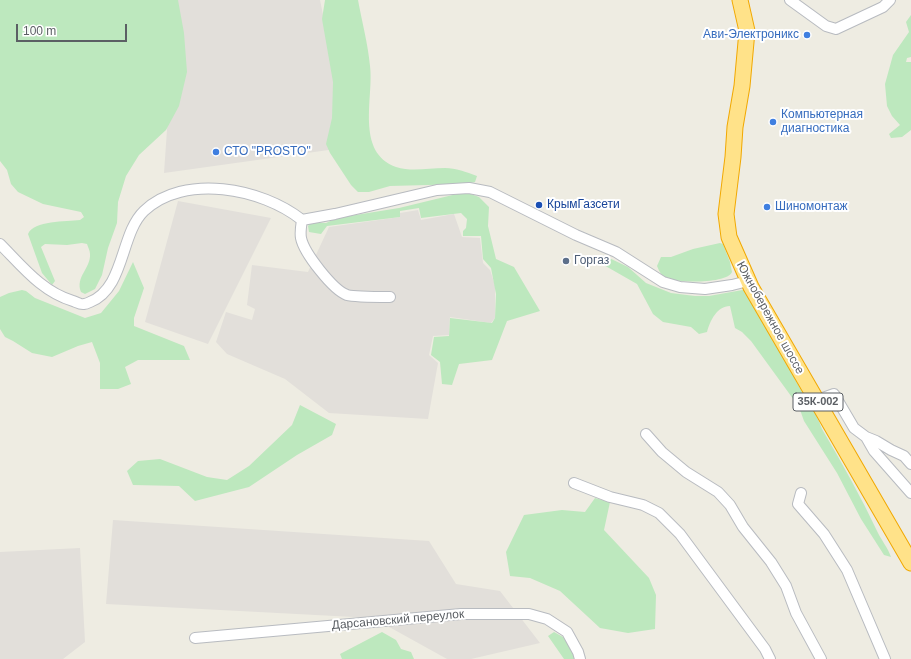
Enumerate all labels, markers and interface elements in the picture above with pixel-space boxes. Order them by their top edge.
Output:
scale bar [18,16,129,42]
text: 100 m [23,24,56,38]
place label: Ави-Электроникс [703,28,799,42]
marker: Ави-Электроникс [802,30,812,40]
place label: Компьютерная диагностика [781,108,863,136]
marker: Компьютерная диагностика [768,117,778,127]
place label: СТО "PROSTO" [224,145,311,159]
marker: СТО "PROSTO" [211,147,221,157]
place label: КрымГазсети [547,198,620,212]
marker: КрымГазсети [534,200,544,210]
place label: Шиномонтаж [775,200,848,214]
marker: Шиномонтаж [762,202,772,212]
place label: Горгаз [574,254,609,268]
marker: Горгаз [561,256,571,266]
street label: Южнобережное шоссе [733,259,807,377]
road number: 35К-002 [793,393,843,411]
street label: Дарсановский переулок [331,607,465,633]

